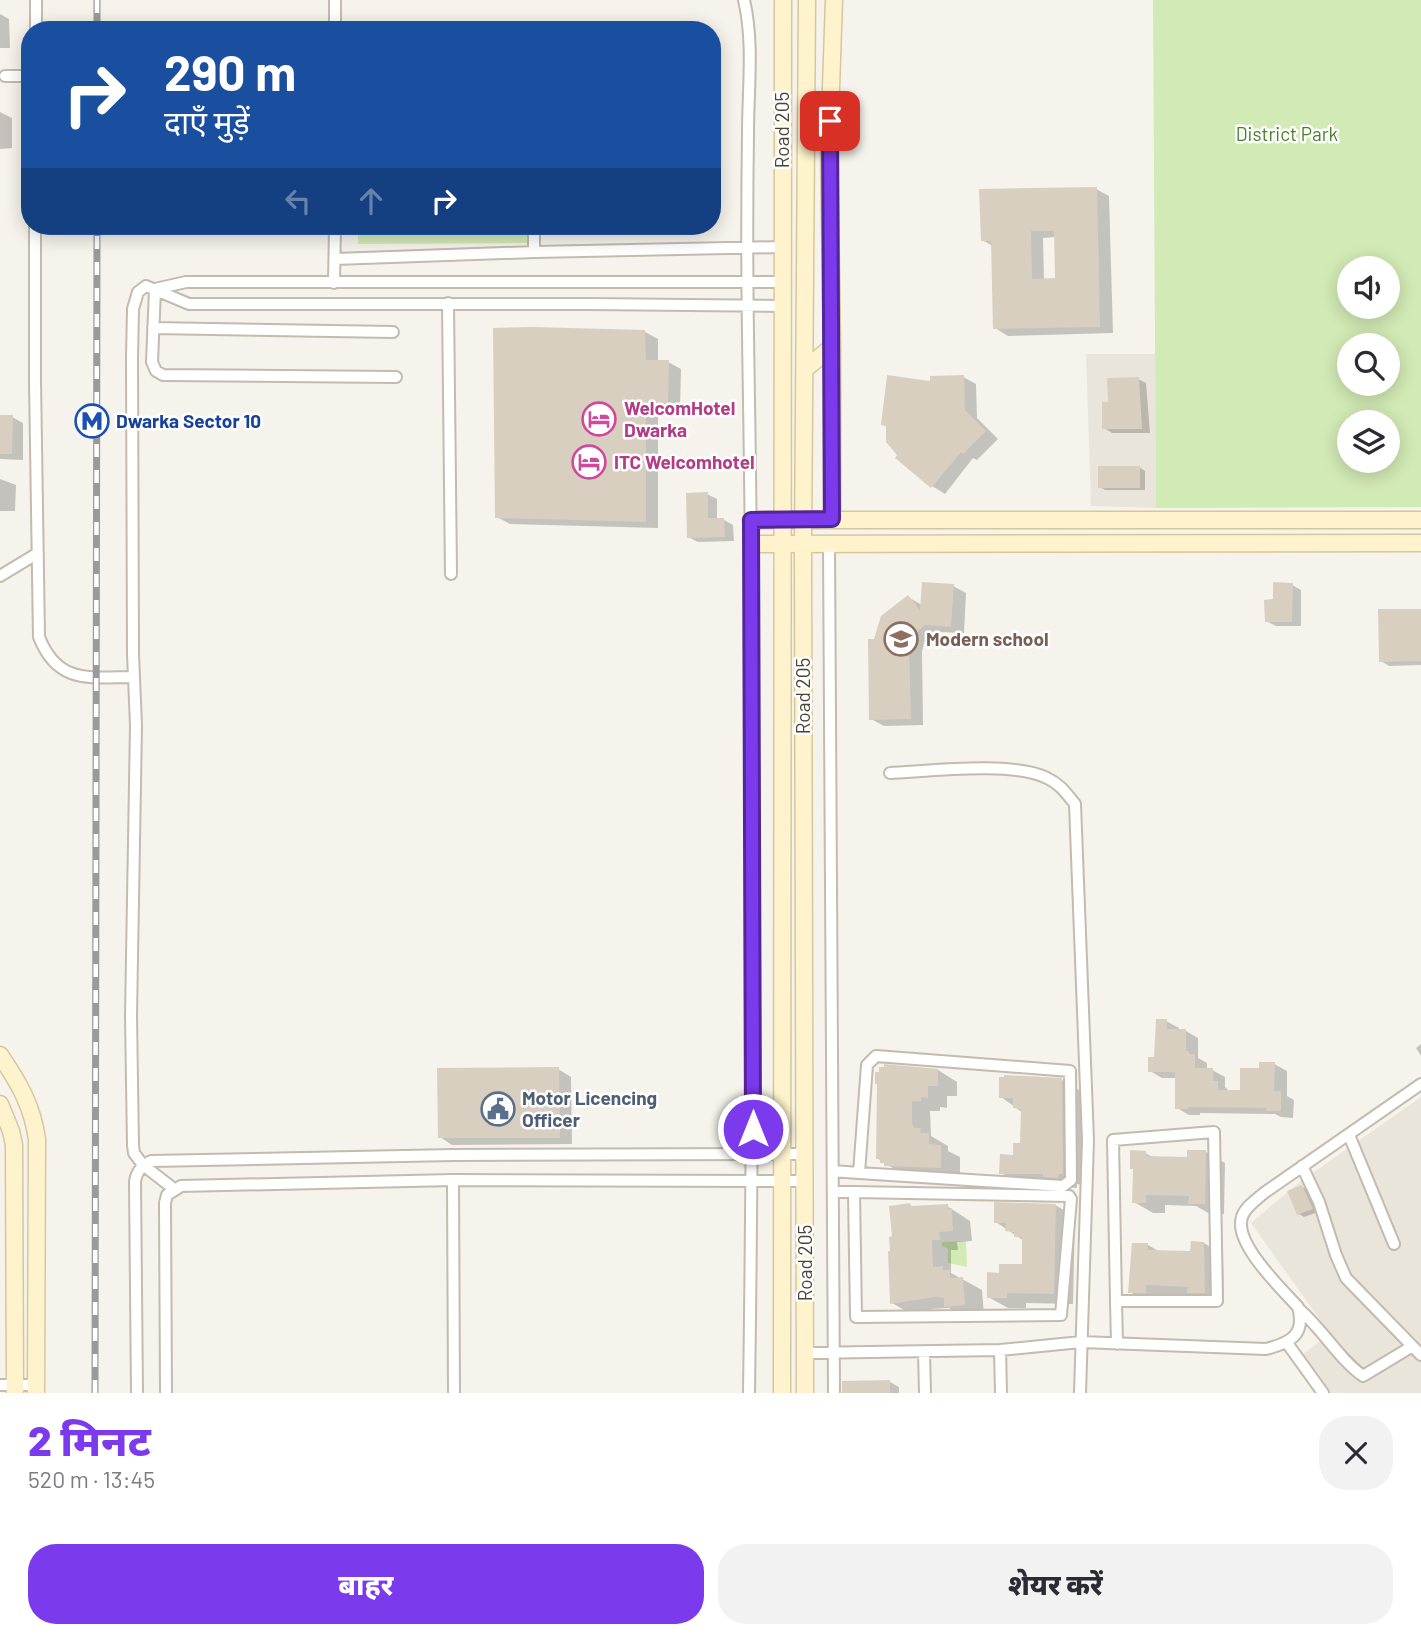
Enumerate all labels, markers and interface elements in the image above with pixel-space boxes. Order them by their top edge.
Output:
text: 290 m [164,42,296,101]
icon: right [49,49,140,140]
pin [800,91,860,151]
street label: Road 205 [770,92,793,168]
text: दाएँ मुड़ें [164,102,250,140]
icon: arrive [811,102,849,140]
park label: District Park [1236,122,1338,145]
icon: left [279,182,317,220]
icon: ahead [352,182,390,220]
icon: right [425,182,463,220]
map controls [1337,256,1400,473]
button: sound [1337,256,1400,319]
button: search [1337,333,1400,396]
place label: WelcomHotel Dwarka [624,396,735,441]
hotel icon: WelcomHotel Dwarka [580,400,618,438]
metro station icon: Dwarka Sector 10 [73,402,111,440]
place label: Dwarka Sector 10 [116,409,261,432]
button: layers [1337,410,1400,473]
hotel icon: ITC Welcomhotel [570,443,608,481]
place label: ITC Welcomhotel [614,450,755,473]
school or university icon: Modern school [882,620,920,658]
place label: Modern school [926,627,1049,650]
street label: Road 205 [791,658,814,734]
place label: Motor Licencing Officer [522,1086,657,1131]
public building icon: Motor Licencing Officer [479,1090,517,1128]
position arrow [716,1092,790,1166]
street label: Road 205 [793,1225,816,1301]
text: 2 मिनट [28,1414,151,1464]
button: close [1319,1416,1393,1490]
text: 520 m · 13:45 [28,1465,155,1493]
button: बाहर [28,1544,704,1624]
button: शेयर करें [718,1544,1393,1624]

